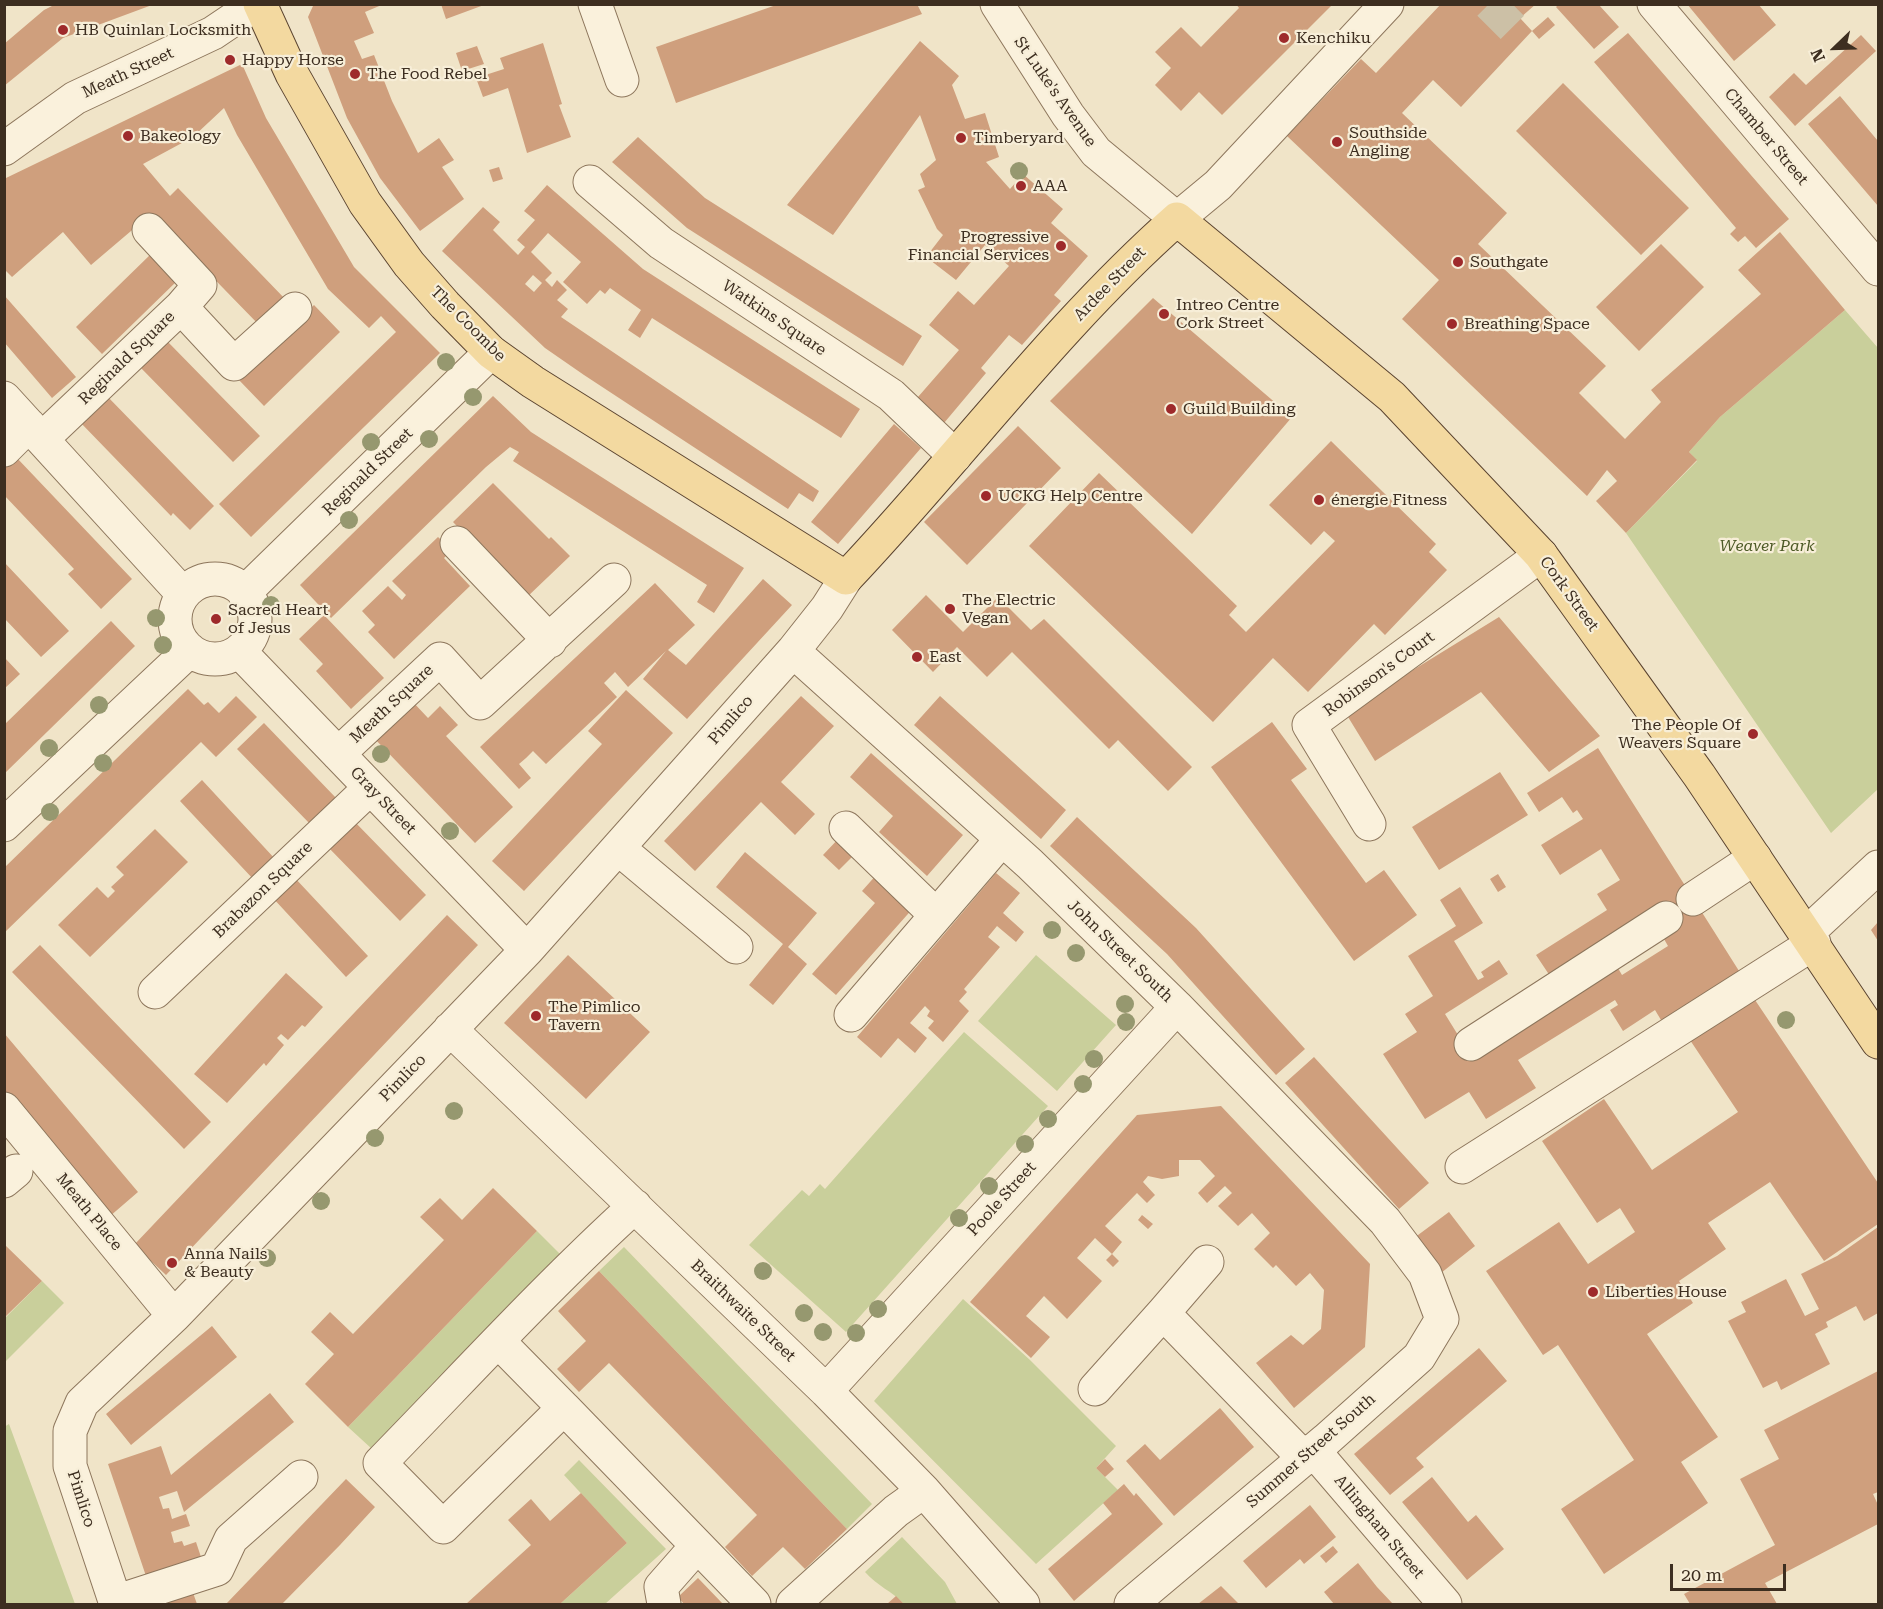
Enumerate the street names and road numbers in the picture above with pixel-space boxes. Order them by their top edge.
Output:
street label: St Luke's Avenue [1010,33,1100,151]
street label: Meath Street [79,43,177,103]
street label: Chamber Street [1720,85,1812,189]
street label: Ardee Street [1070,243,1150,325]
street label: Watkins Square [718,276,830,360]
street label: The Coombe [426,282,510,366]
street label: Reginald Square [75,307,179,409]
street label: Reginald Street [319,424,417,520]
street label: Cork Street [1535,553,1603,635]
street label: Robinson's Court [1320,627,1438,721]
street label: Meath Square [346,661,438,747]
street label: Pimlico [705,692,757,748]
street label: Gray Street [346,763,420,839]
street label: Brabazon Square [209,838,317,942]
street label: John Street South [1063,896,1177,1006]
street label: Pimlico [376,1050,430,1106]
street label: Poole Street [964,1158,1040,1240]
street label: Meath Place [52,1169,126,1255]
street label: Braithwaite Street [687,1256,799,1366]
street label: Summer Street South [1243,1390,1379,1512]
street label: Pimlico [63,1468,99,1530]
street label: Allingham Street [1330,1471,1428,1583]

